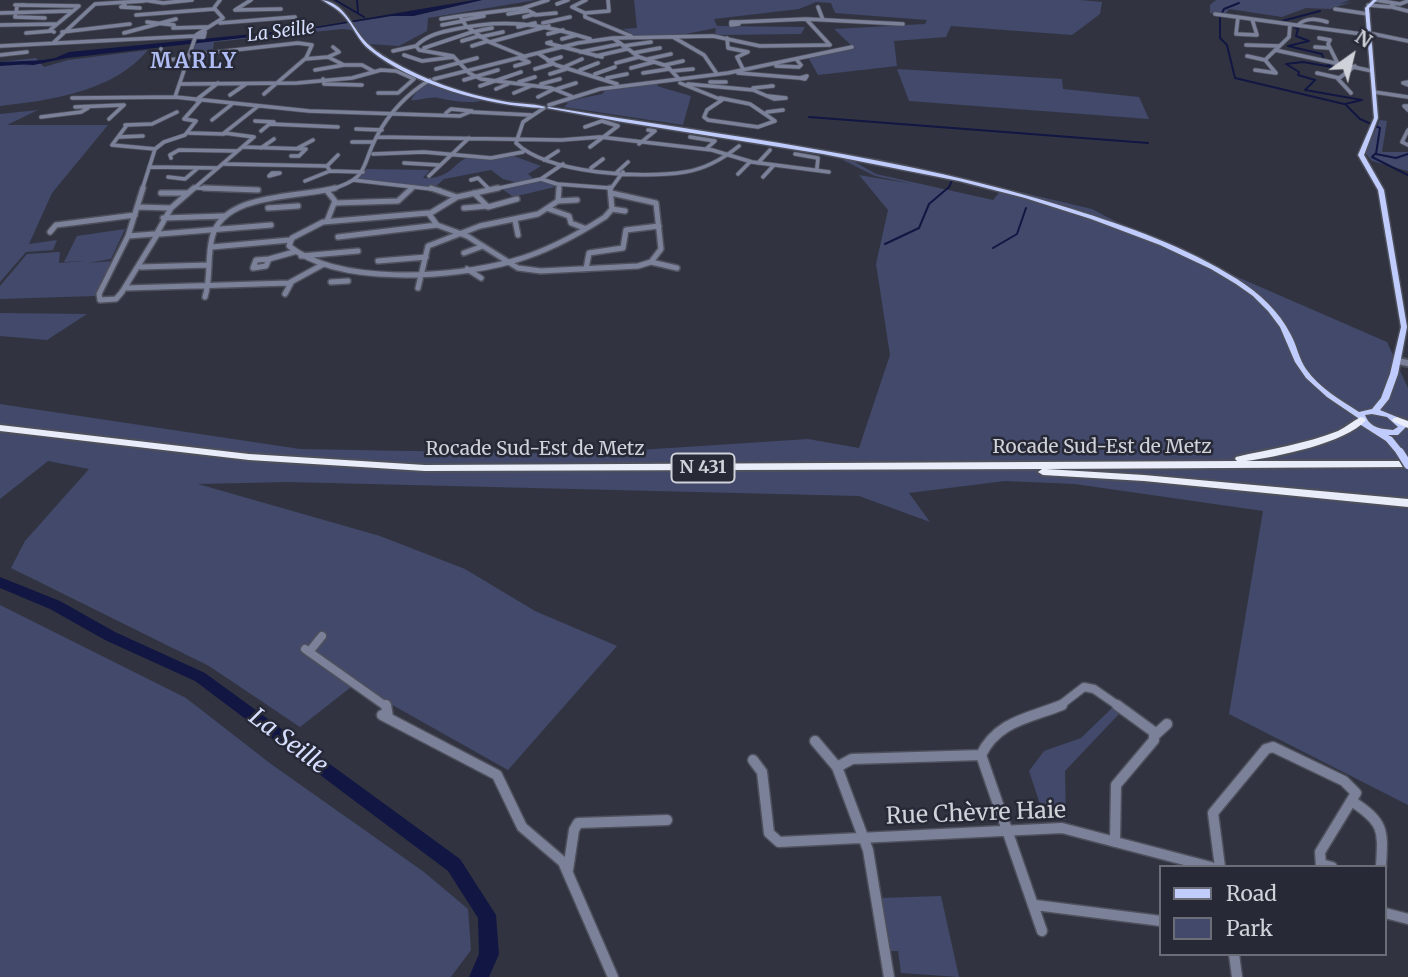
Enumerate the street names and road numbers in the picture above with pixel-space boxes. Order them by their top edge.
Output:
street label: Rocade Sud-Est de Metz [992,437,1212,459]
street label: Rocade Sud-Est de Metz [425,439,645,461]
road number: N 431 [672,454,734,482]
street label: Rue Chèvre Haie [885,797,1067,831]

